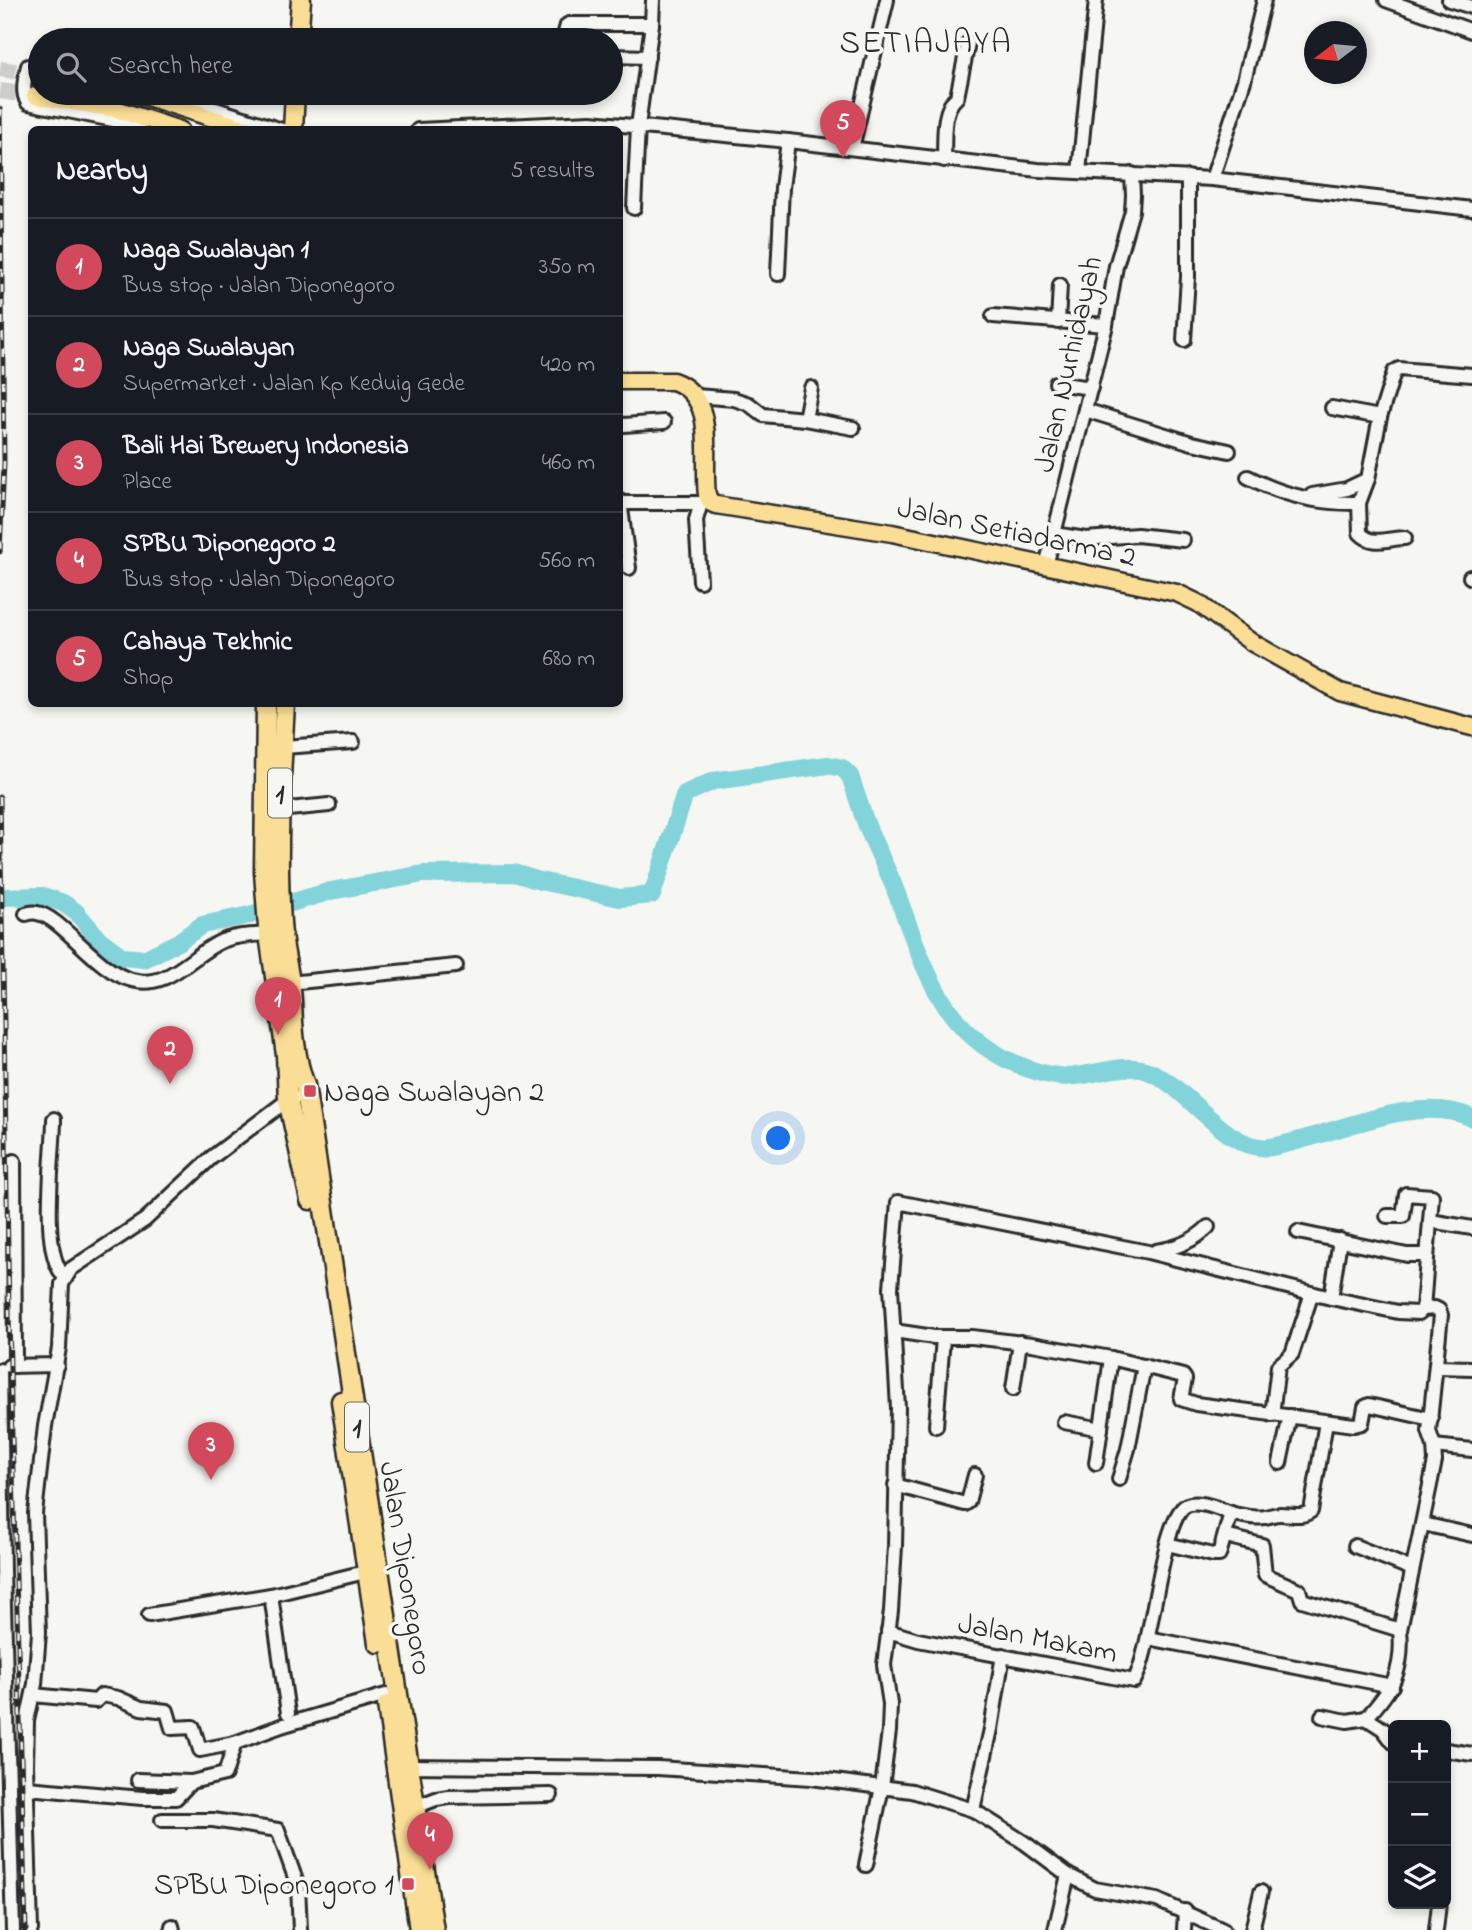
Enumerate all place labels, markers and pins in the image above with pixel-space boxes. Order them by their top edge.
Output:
pin: 5 [820,100,866,158]
pin: 1 [255,977,301,1035]
pin: 2 [147,1026,193,1084]
place label: Naga Swalayan 2 [324,1072,544,1116]
marker: Naga Swalayan 2 [302,1083,318,1099]
pin: 3 [188,1422,234,1480]
pin: 4 [407,1812,453,1870]
place label: SPBU Diponegoro 1 [154,1865,394,1909]
marker: SPBU Diponegoro 1 [400,1876,416,1892]

